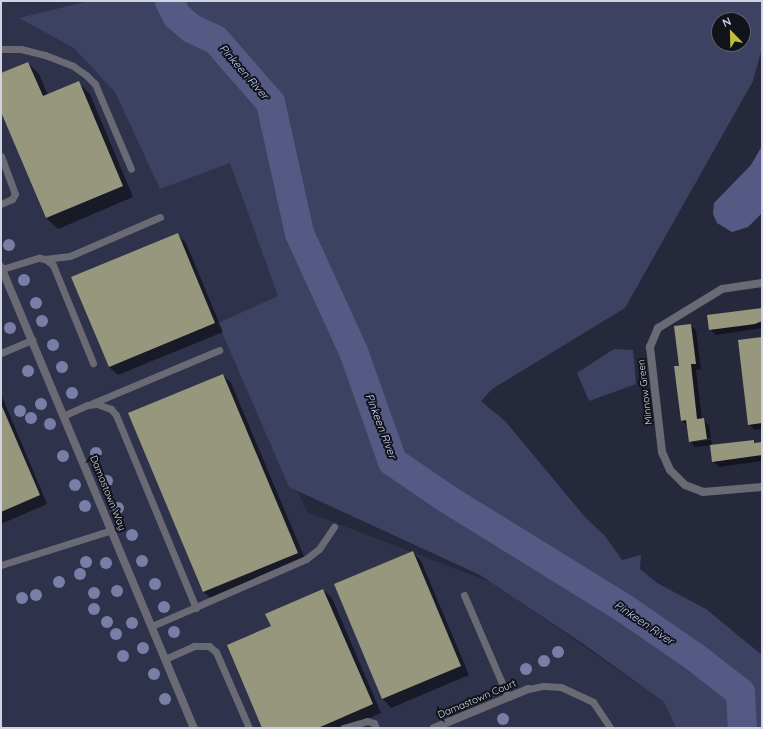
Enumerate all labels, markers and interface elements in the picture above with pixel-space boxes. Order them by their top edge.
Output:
north arrow [711,12,751,52]
text: N [720,14,733,30]
water label: Pinkeen River [217,42,271,102]
street label: Minnow Green [635,359,655,425]
water label: Pinkeen River [363,392,399,460]
street label: Damastown Way [87,454,129,532]
water label: Pinkeen River [612,598,676,648]
street label: Damastown Court [436,677,518,721]

